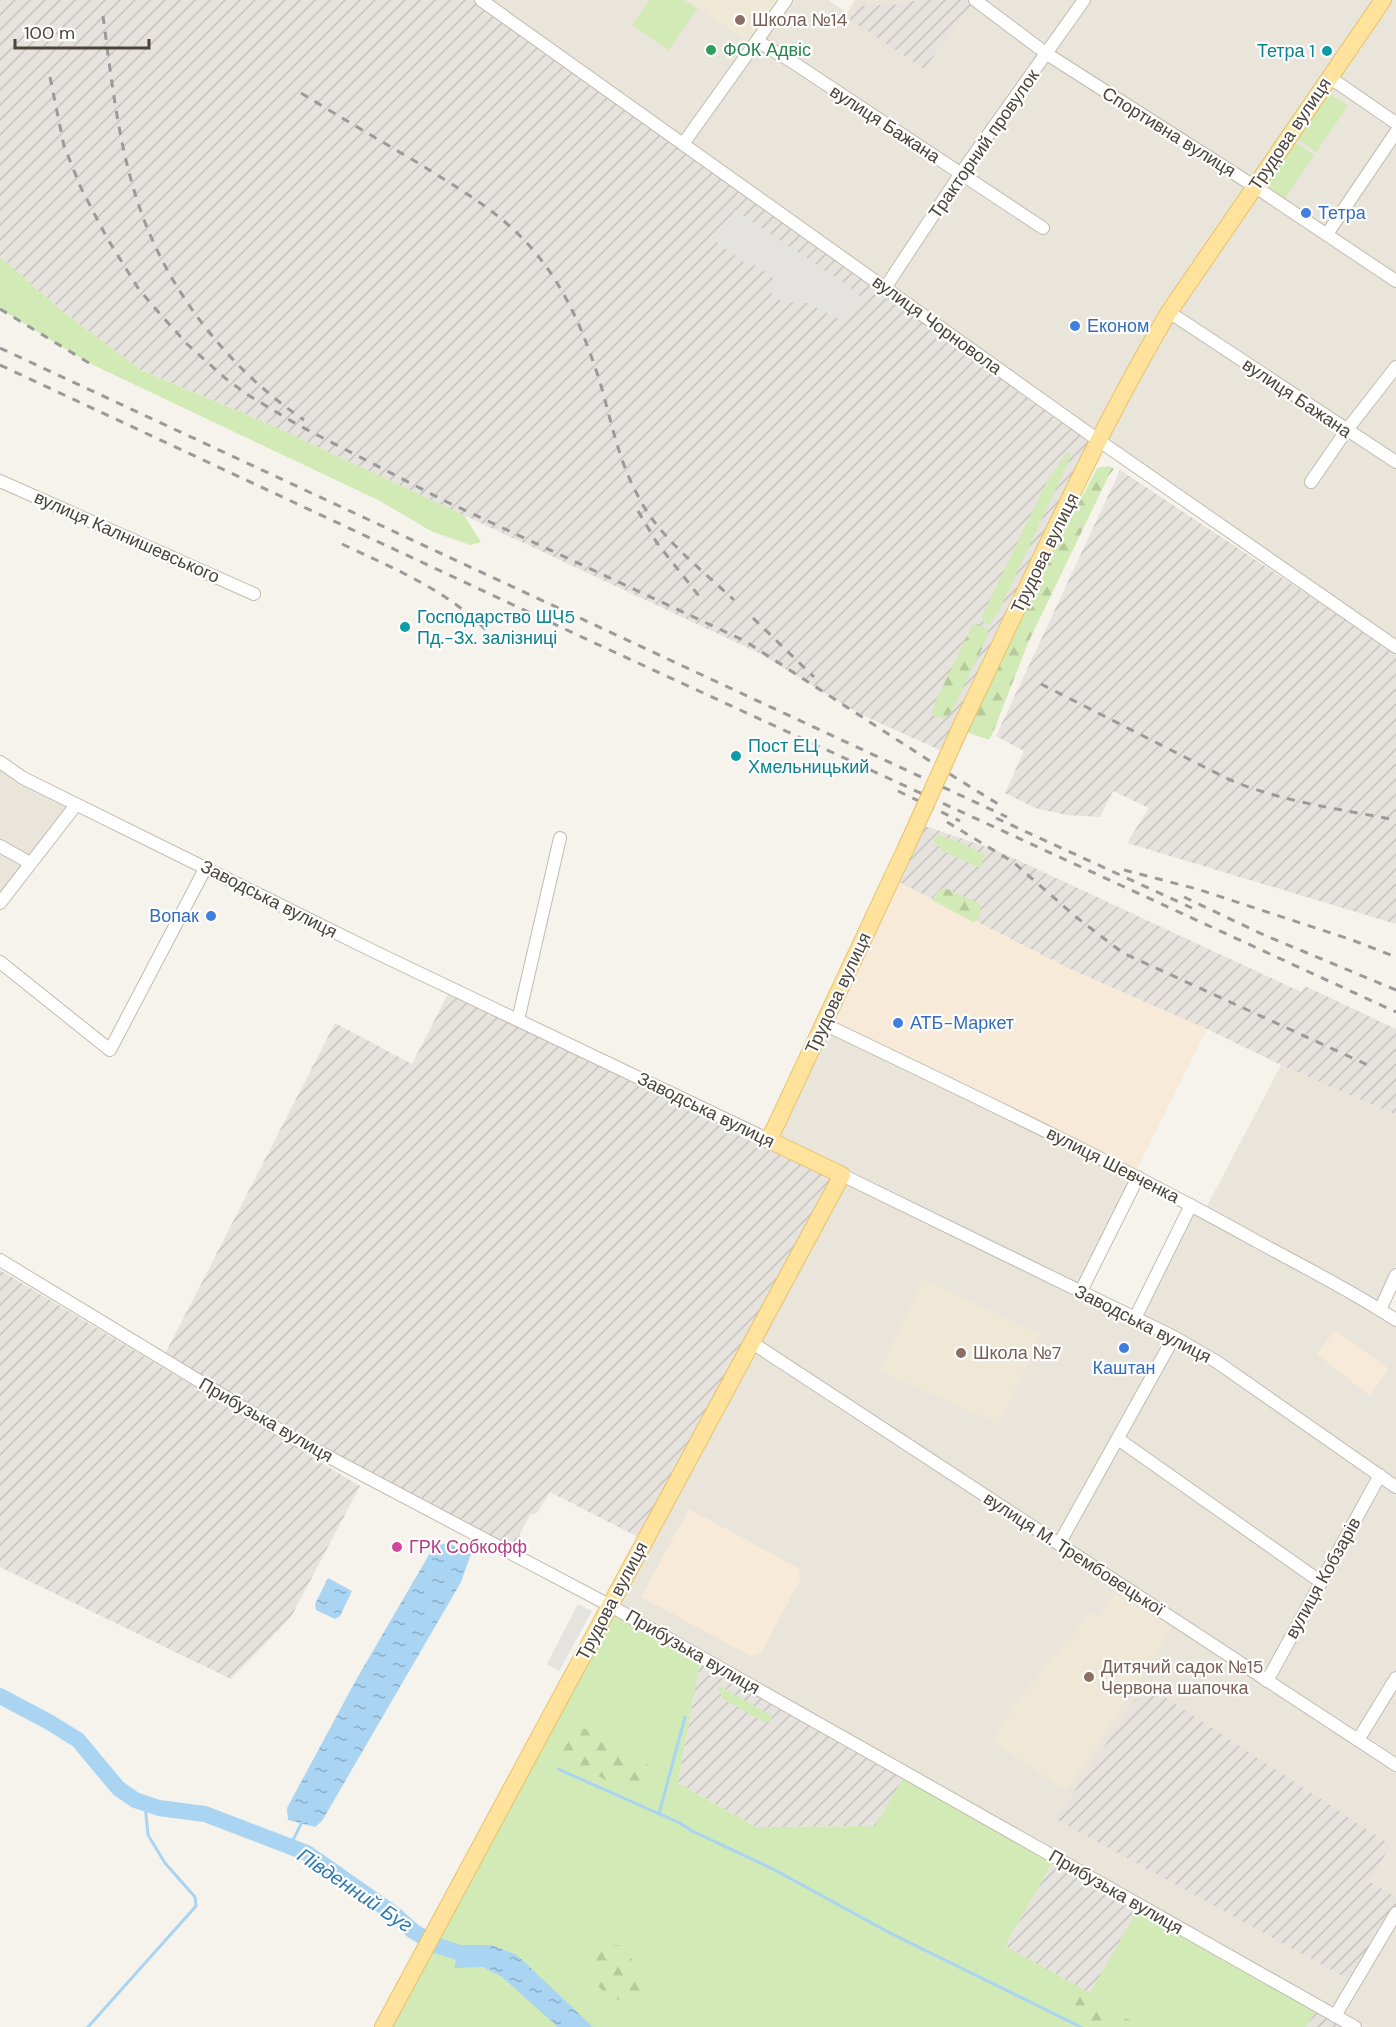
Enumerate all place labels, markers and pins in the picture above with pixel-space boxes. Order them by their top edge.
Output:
place label: Школа №14 [752,8,847,32]
marker: Школа №14 [733,13,747,27]
place label: ФОК Адвіс [723,38,811,62]
place label: Тетра 1 [1257,39,1315,63]
marker: ФОК Адвіс [704,43,718,57]
marker: Тетра 1 [1320,44,1334,58]
place label: Тетра [1318,201,1367,225]
marker: Тетра [1299,206,1313,220]
place label: Економ [1087,314,1149,338]
marker: Економ [1068,319,1082,333]
place label: Господарство ШЧ5 Пд.-Зх. залізниці [417,605,575,650]
marker: Господарство ШЧ5 Пд.-Зх. залізниці [398,620,412,634]
place label: Пост ЕЦ Хмельницький [748,734,869,779]
marker: Пост ЕЦ Хмельницький [729,749,743,763]
place label: Вопак [149,904,199,928]
marker: Вопак [204,909,218,923]
place label: АТБ-Маркет [910,1011,1014,1035]
marker: АТБ-Маркет [891,1016,905,1030]
place label: Школа №7 [973,1341,1061,1365]
marker: Каштан [1117,1341,1131,1355]
marker: Школа №7 [954,1346,968,1360]
place label: Каштан [1093,1356,1155,1380]
place label: ГРК Собкофф [409,1535,527,1559]
marker: ГРК Собкофф [390,1540,404,1554]
place label: Дитячий садок №15 Червона шапочка [1101,1655,1264,1700]
marker: Дитячий садок №15 Червона шапочка [1082,1670,1096,1684]

